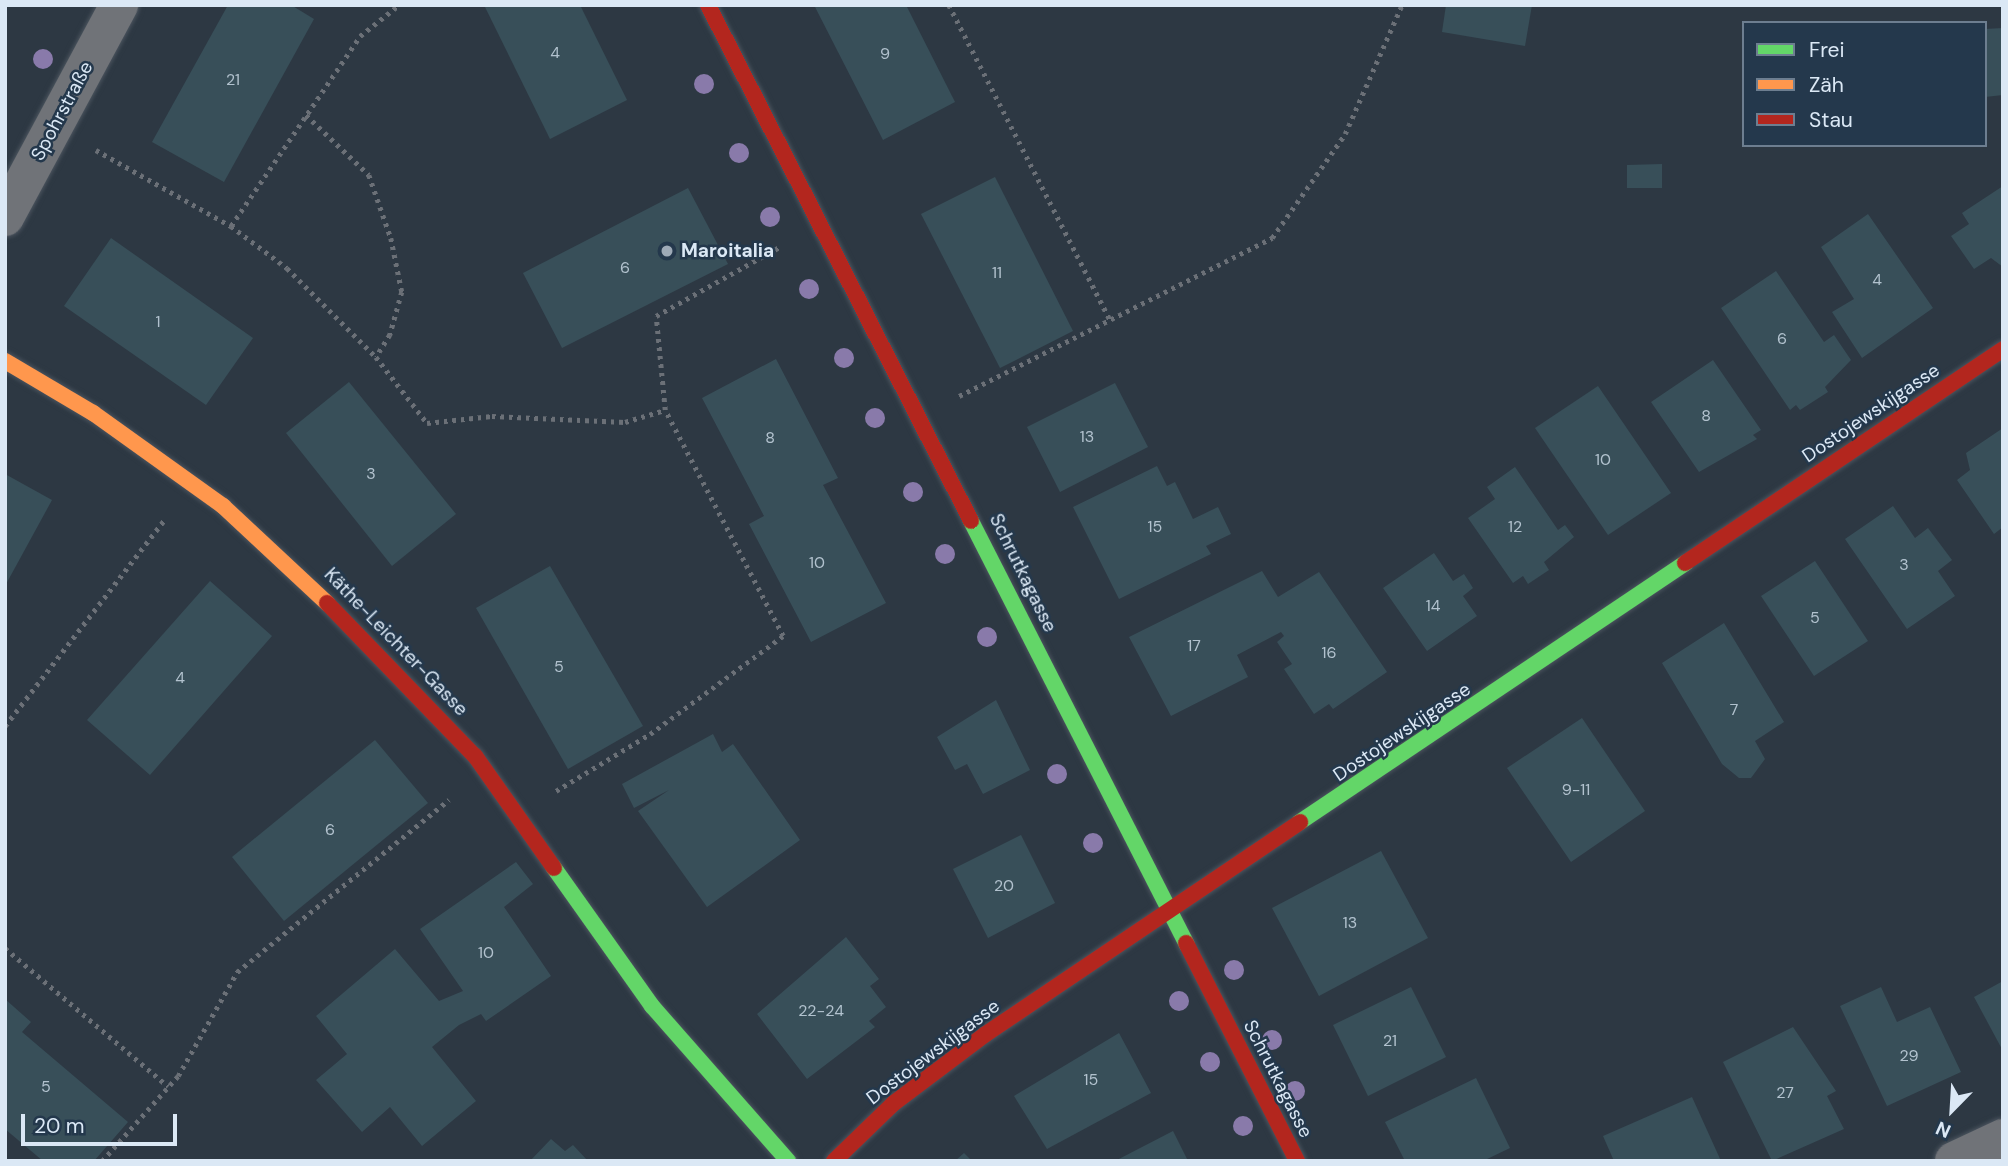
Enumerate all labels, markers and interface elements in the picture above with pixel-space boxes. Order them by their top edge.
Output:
legend [1742,21,1987,147]
text: Frei [1809,36,1845,64]
house number: 4 [550,43,560,63]
house number: 9 [880,44,890,64]
street label: Spohrstraße [26,57,98,165]
house number: 21 [226,70,240,90]
text: Zäh [1809,71,1844,99]
text: Stau [1809,106,1853,134]
place label: Maroitalia [681,240,774,262]
marker: Maroitalia [659,243,675,259]
house number: 6 [620,258,630,278]
house number: 11 [992,263,1002,283]
house number: 4 [1872,270,1882,290]
house number: 1 [156,312,160,332]
house number: 6 [1777,329,1787,349]
street label: Dostojewskijgasse [1798,359,1944,467]
house number: 8 [1701,406,1711,426]
house number: 13 [1080,427,1094,447]
house number: 8 [765,428,775,448]
house number: 10 [1595,450,1611,470]
house number: 3 [366,464,376,484]
street label: Schrutkagasse [985,510,1061,636]
house number: 15 [1148,517,1162,537]
house number: 12 [1508,517,1522,537]
house number: 10 [809,553,825,573]
house number: 3 [1899,555,1909,575]
street label: Käthe-Leichter-Gasse [319,563,473,721]
house number: 14 [1426,596,1440,616]
house number: 5 [1810,608,1820,628]
house number: 17 [1187,636,1201,656]
house number: 16 [1321,643,1337,663]
house number: 5 [554,657,564,677]
house number: 4 [175,668,185,688]
street label: Dostojewskijgasse [1329,678,1475,786]
house number: 7 [1730,700,1738,720]
house number: 9-11 [1562,780,1590,800]
house number: 6 [325,820,335,840]
house number: 20 [994,876,1014,896]
house number: 13 [1343,913,1357,933]
house number: 10 [478,943,494,963]
street label: Dostojewskijgasse [862,995,1004,1109]
house number: 22-24 [798,1001,844,1021]
street label: Schrutkagasse [1239,1016,1317,1142]
house number: 21 [1383,1031,1397,1051]
house number: 29 [1899,1046,1919,1066]
house number: 15 [1084,1070,1098,1090]
north arrow [1917,1075,1987,1145]
house number: 5 [41,1077,51,1097]
house number: 27 [1776,1083,1794,1103]
scale bar [24,1100,180,1144]
text: 20 m [34,1112,85,1140]
text: N [1932,1115,1955,1144]

